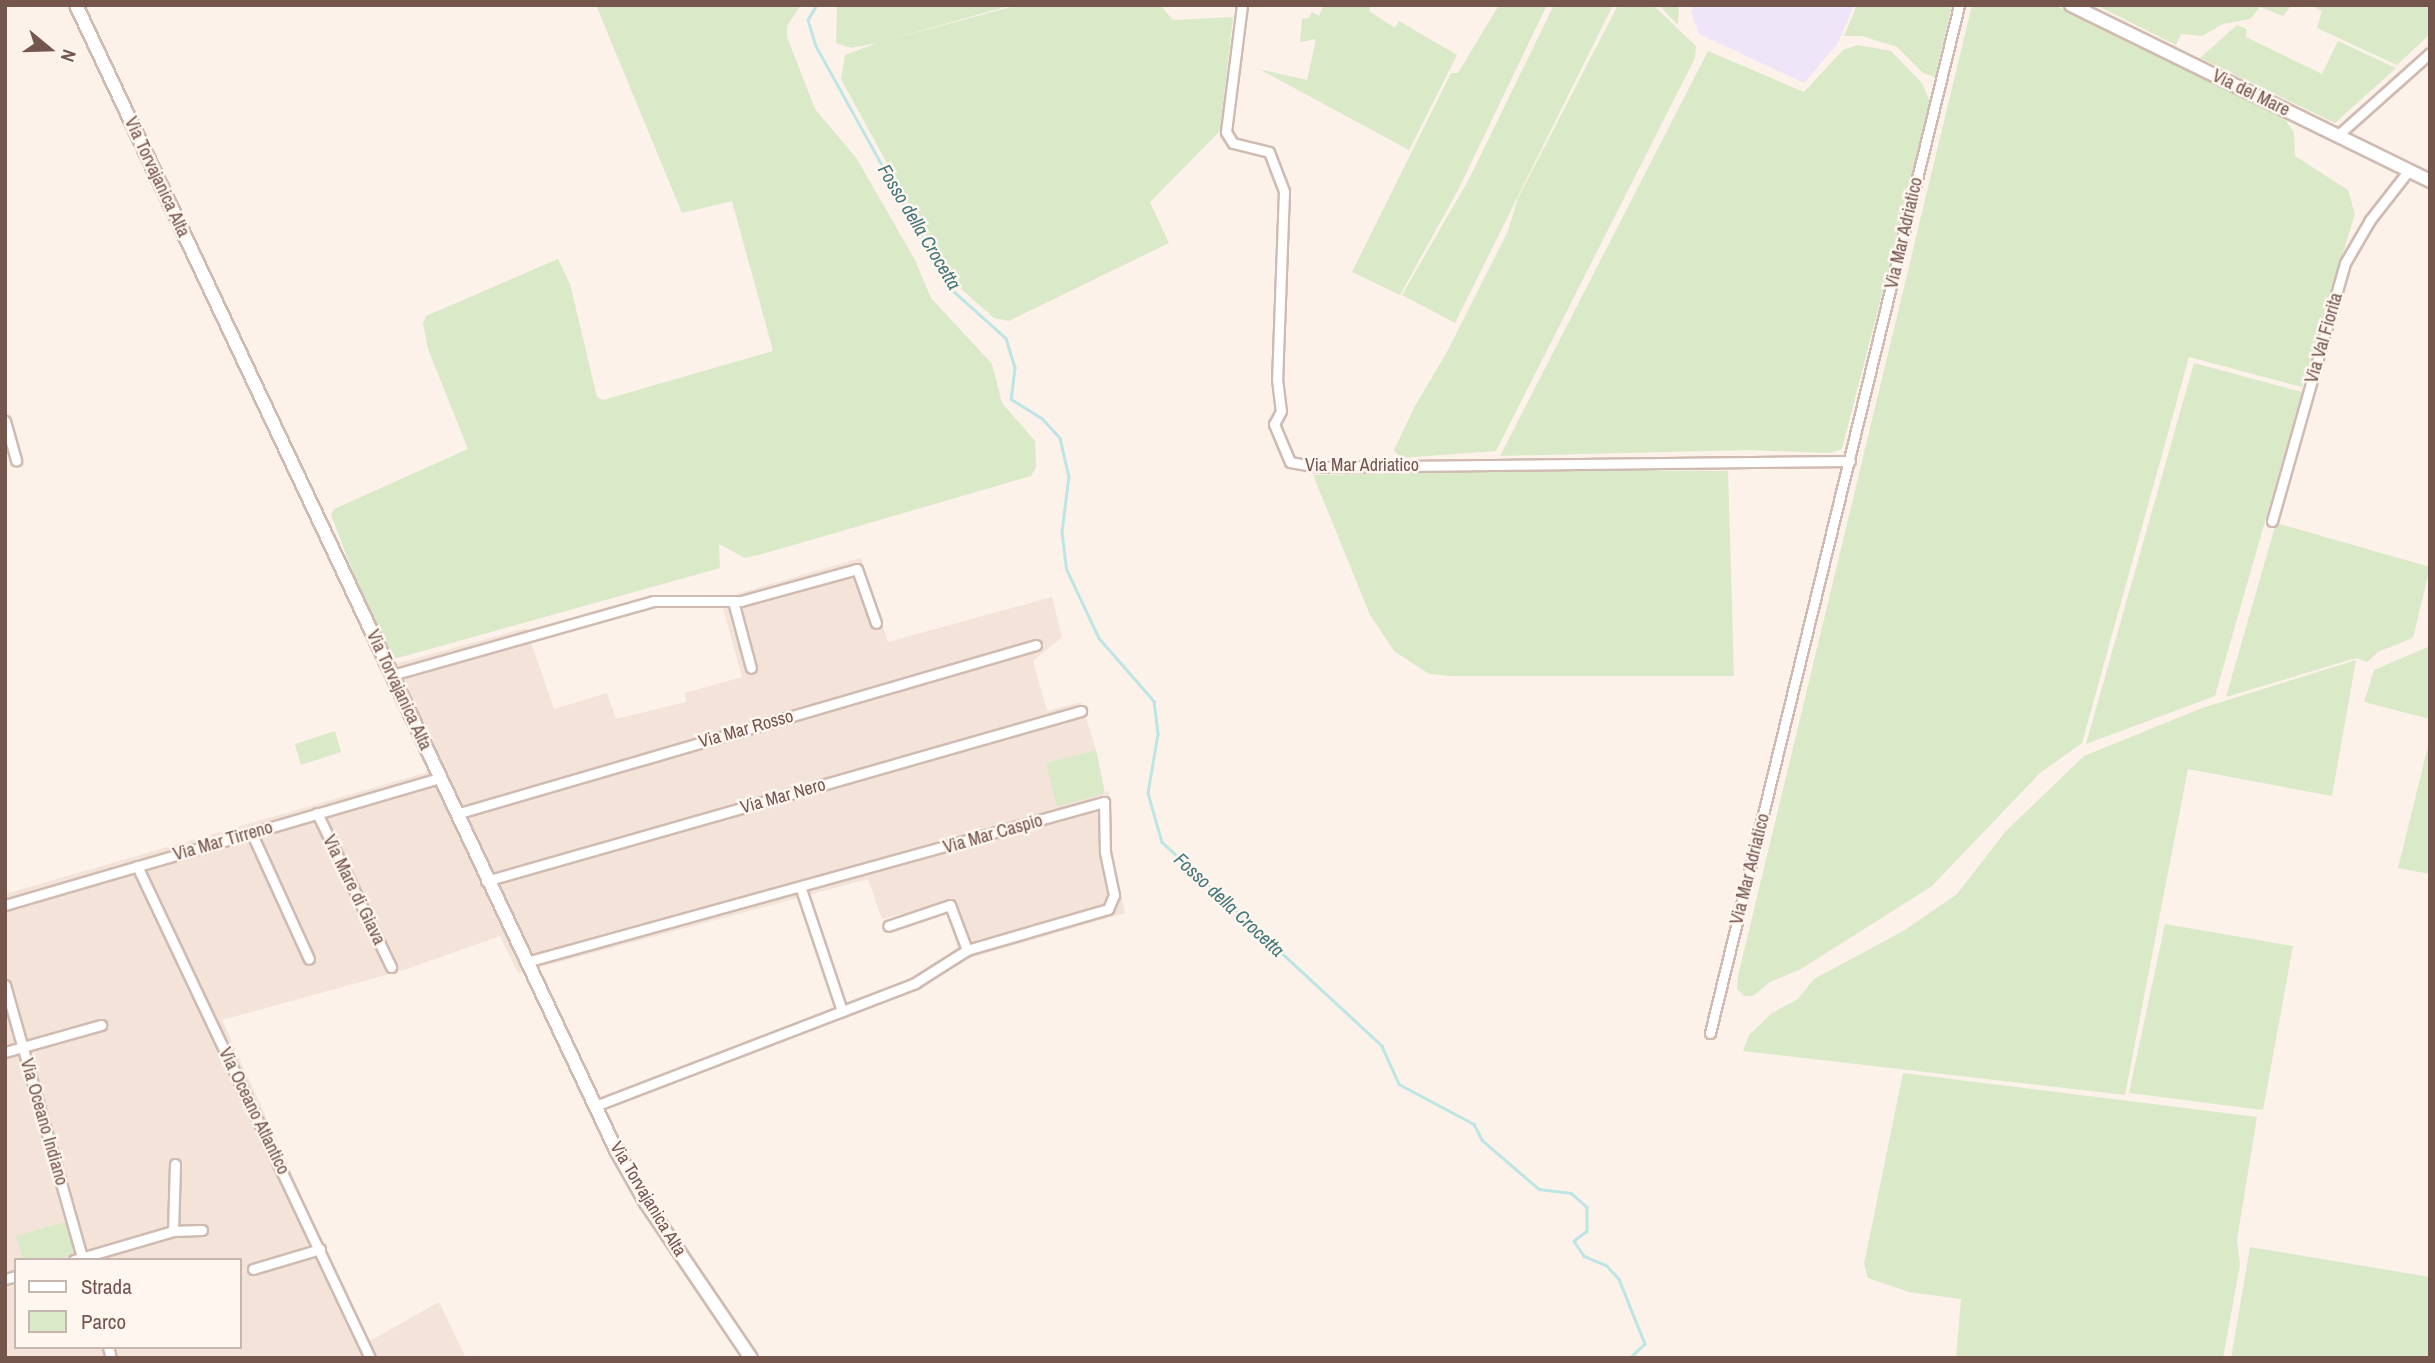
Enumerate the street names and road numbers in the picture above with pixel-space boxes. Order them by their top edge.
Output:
street label: Via del Mare [2209,65,2293,121]
street label: Via Torvajanica Alta [120,113,194,241]
street label: Via Mar Adriatico [1881,175,1927,291]
street label: Via Val Fiorita [2301,290,2347,386]
street label: Via Mar Adriatico [1305,454,1419,476]
street label: Via Torvajanica Alta [362,626,436,754]
street label: Via Mar Rosso [696,705,796,753]
street label: Via Mar Nero [738,774,828,818]
street label: Via Mar Caspio [941,810,1045,858]
street label: Via Mar Adriatico [1726,811,1774,927]
street label: Via Mar Tirreno [171,816,275,866]
street label: Via Mare di Giava [318,832,390,948]
street label: Via Oceano Atlantico [214,1044,294,1178]
street label: Via Oceano Indiano [16,1056,72,1188]
street label: Via Torvajanica Alta [605,1137,691,1261]

